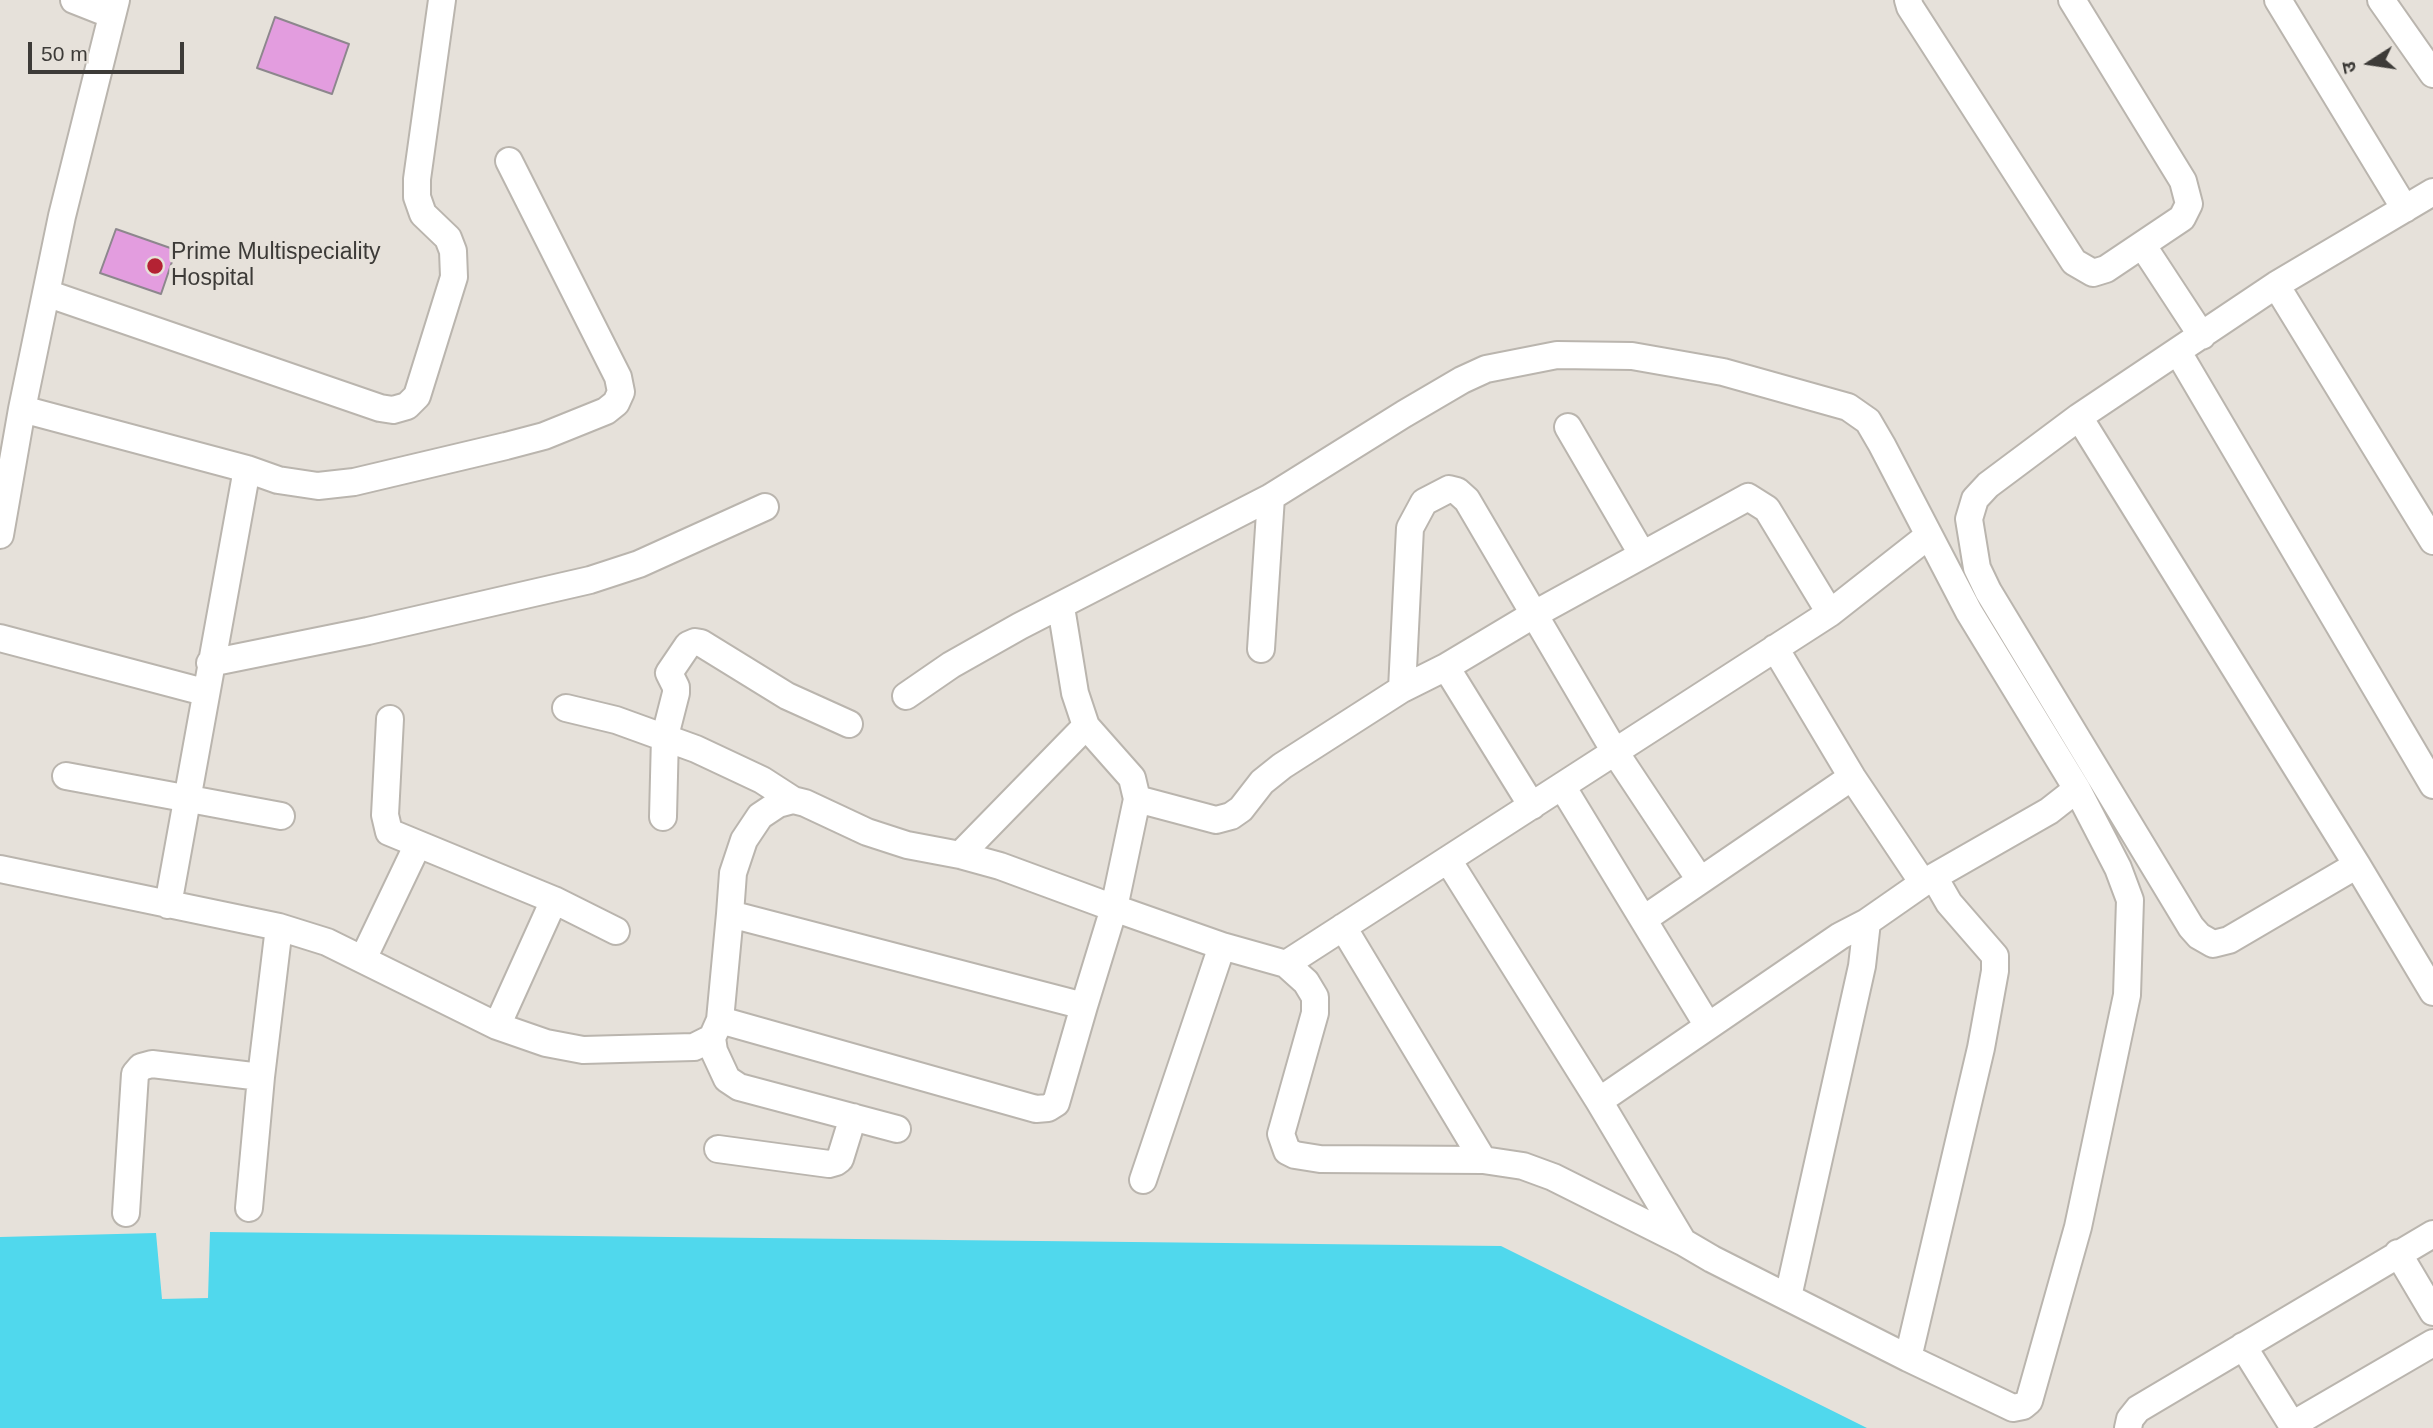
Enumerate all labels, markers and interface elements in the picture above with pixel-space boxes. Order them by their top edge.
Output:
scale bar [32,28,187,72]
north arrow [2335,28,2405,98]
text: 50 m [41,42,88,65]
text: उ [2338,60,2360,75]
place label: Prime Multispeciality Hospital [171,239,381,293]
marker: Prime Multispeciality Hospital [145,256,165,276]

